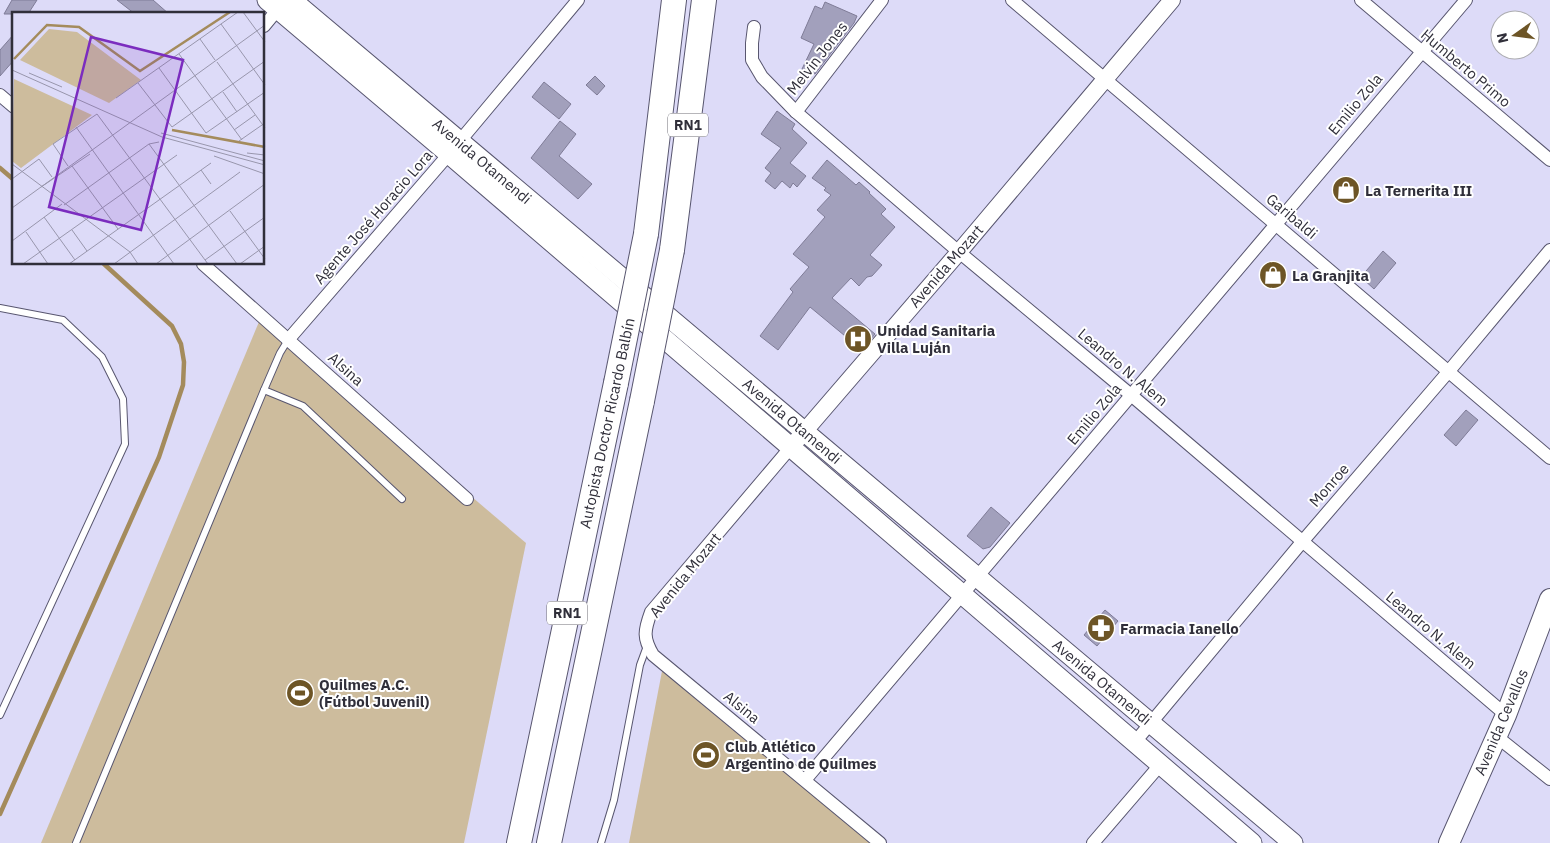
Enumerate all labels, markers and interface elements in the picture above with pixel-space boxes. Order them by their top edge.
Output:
north arrow [1490,10,1540,60]
inset map [12,12,265,265]
street label: Melvin Jones [783,18,851,98]
street label: Humberto Primo [1417,25,1515,111]
text: N [1492,31,1512,45]
street label: Emilio Zola [1324,69,1386,139]
street label: Avenida Otamendi [429,114,535,208]
road number: RN1 [668,114,708,136]
street label: Agente José Horacio Lora [310,146,436,288]
shop icon: La Ternerita III [1331,175,1361,205]
place label: La Ternerita III [1365,181,1472,200]
street label: Garibaldi [1263,189,1321,243]
street label: Avenida Mozart [905,221,987,311]
shop icon: La Granjita [1258,260,1288,290]
place label: La Granjita [1292,266,1370,285]
street label: Autopista Doctor Ricardo Balbín [575,316,639,530]
place label: Unidad Sanitaria Villa Luján [877,321,996,357]
hospital icon: Unidad Sanitaria Villa Luján [843,324,873,354]
street label: Leandro N. Alem [1074,324,1172,410]
street label: Alsina [324,348,368,390]
street label: Avenida Otamendi [739,374,845,468]
street label: Emilio Zola [1063,379,1125,449]
street label: Monroe [1305,459,1353,511]
street label: Avenida Mozart [645,529,725,621]
street label: Leandro N. Alem [1382,587,1480,673]
road number: RN1 [547,602,587,624]
pharmacy icon: Farmacia Ianello [1086,613,1116,643]
place label: Farmacia Ianello [1120,619,1239,638]
street label: Avenida Otamendi [1049,635,1155,729]
street label: Avenida Cevallos [1470,666,1532,778]
place label: Quilmes A.C. (Fútbol Juvenil) [319,675,429,711]
sports icon: Quilmes A.C. (Fútbol Juvenil) [285,678,315,708]
street label: Alsina [720,687,764,727]
place label: Club Atlético Argentino de Quilmes [725,737,877,773]
sports icon: Club Atlético Argentino de Quilmes [691,740,721,770]

